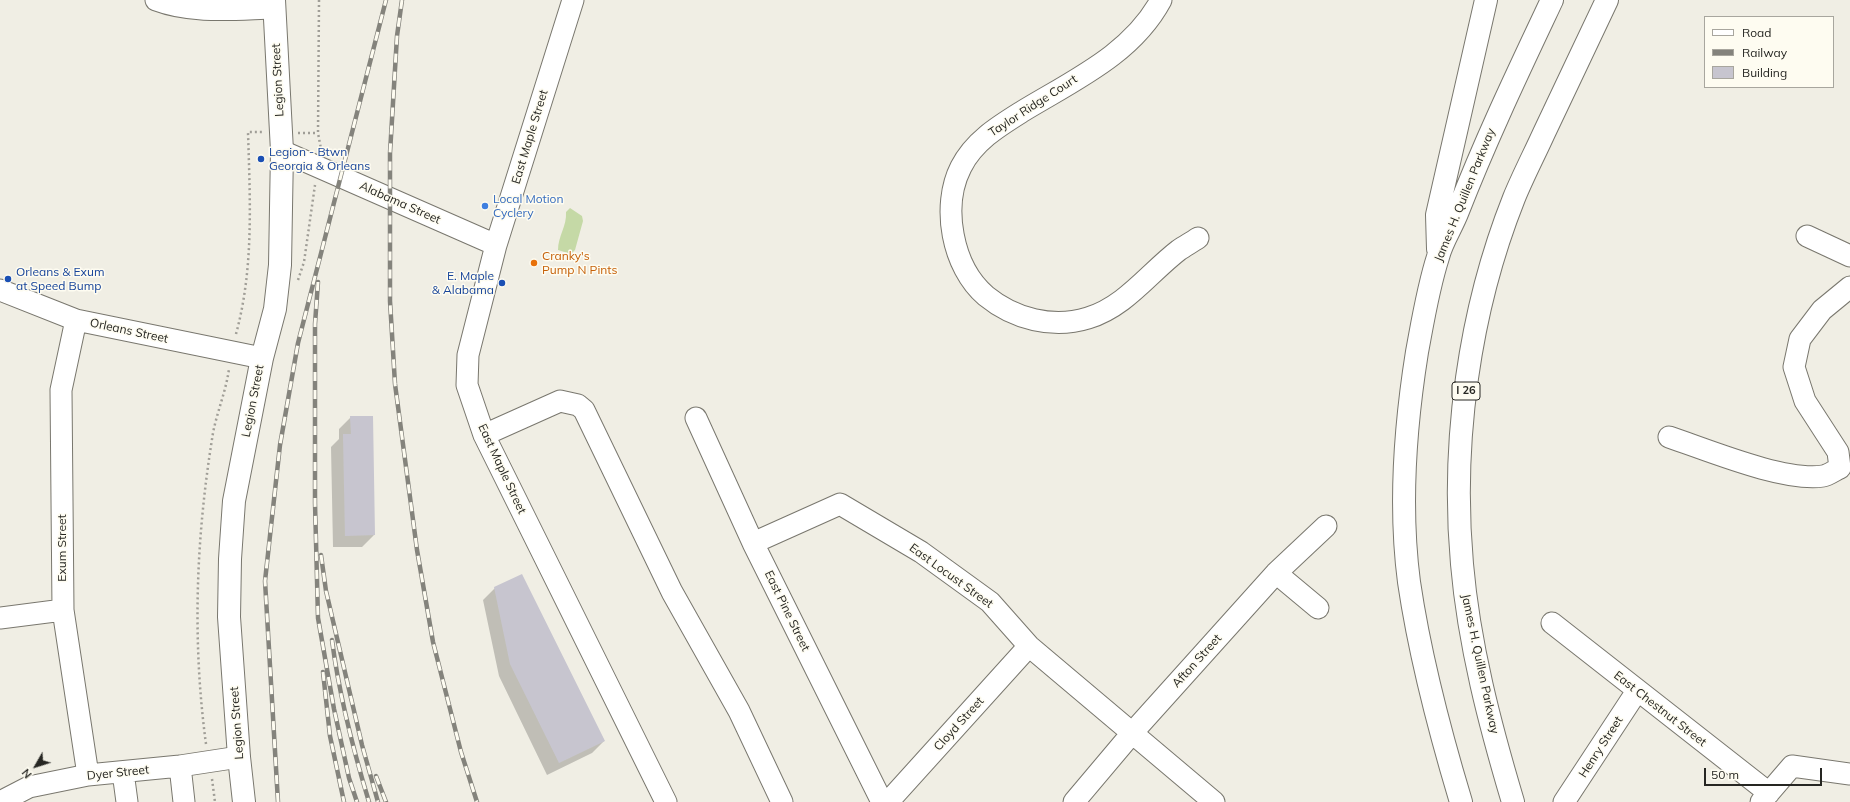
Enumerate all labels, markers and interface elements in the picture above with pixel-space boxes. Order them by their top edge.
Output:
legend [1704,16,1834,88]
text: Road [1742,25,1771,40]
street label: Legion Street [269,43,287,117]
text: Railway [1742,45,1787,60]
text: Building [1742,65,1787,80]
street label: Taylor Ridge Court [986,72,1080,140]
street label: East Maple Street [509,88,551,186]
street label: James H. Quillen Parkway [1432,126,1498,264]
place label: Legion - Btwn Georgia & Orleans [269,145,370,173]
marker: Legion - Btwn Georgia & Orleans [256,154,266,164]
street label: Alabama Street [357,179,443,227]
place label: Local Motion Cyclery [493,192,563,220]
marker: Local Motion Cyclery [480,201,490,211]
place label: Cranky's Pump N Pints [542,249,617,277]
marker: Cranky's Pump N Pints [529,258,539,268]
place label: Orleans & Exum at Speed Bump [16,265,104,293]
place label: E. Maple & Alabama [432,269,494,297]
marker: Orleans & Exum at Speed Bump [3,274,13,284]
marker: E. Maple & Alabama [497,278,507,288]
street label: Orleans Street [89,316,169,346]
street label: Legion Street [239,364,267,438]
road number: I 26 [1452,382,1480,400]
street label: East Maple Street [475,422,529,516]
street label: Exum Street [55,514,69,582]
street label: East Locust Street [906,541,996,611]
street label: East Pine Street [761,568,813,654]
street label: James H. Quillen Parkway [1458,593,1502,735]
street label: Afton Street [1169,631,1225,691]
street label: East Chestnut Street [1611,668,1709,750]
street label: Legion Street [227,686,247,760]
street label: Cloyd Street [931,694,987,754]
street label: Henry Street [1576,714,1626,780]
north arrow [16,746,56,786]
scale bar [1706,760,1824,786]
street label: Dyer Street [86,763,150,783]
text: N [19,766,35,781]
text: 50 m [1711,767,1739,782]

